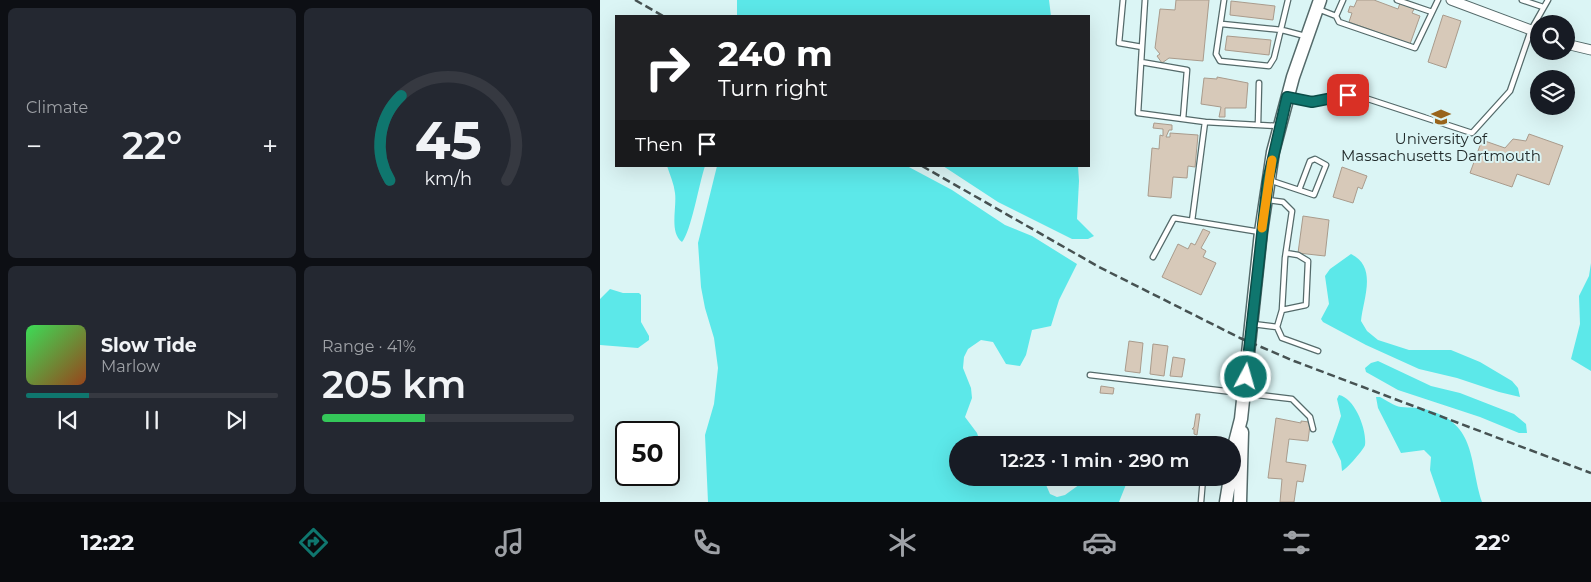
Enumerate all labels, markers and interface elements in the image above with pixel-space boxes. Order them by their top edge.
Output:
map controls [1530,15,1575,115]
button: search [1530,15,1575,60]
text: 240 m [718,32,833,75]
icon: right [635,35,700,100]
button: layers [1530,70,1575,115]
pin [1327,74,1369,116]
text: Turn right [718,75,828,102]
icon: arrive [1334,81,1362,109]
text: Climate [26,98,88,117]
school or university icon: University of Massachusetts Dartmouth [1430,106,1452,128]
text: 45 [415,109,481,172]
text: 22° [122,122,182,169]
text: − [26,129,42,163]
text: + [262,129,278,163]
place label: University of Massachusetts Dartmouth [1341,129,1541,165]
icon: arrive [693,130,721,158]
text: Then [635,133,683,156]
text: km/h [424,168,472,189]
text: Slow Tide [101,334,197,357]
text: Range · 41% [322,337,416,356]
position arrow [1219,350,1271,402]
text: Marlow [101,357,160,376]
text: 205 km [322,361,466,408]
icon: previous [54,406,82,434]
icon: pause [138,406,166,434]
icon: next [222,406,250,434]
speed limit sign: 50 [615,421,680,486]
text: 12:23 · 1 min · 290 m [1001,449,1189,472]
icon: directions [296,525,331,560]
icon: music [492,525,527,560]
icon: phone [689,525,724,560]
icon: climate [885,525,920,560]
icon: car [1082,525,1117,560]
icon: filters [1279,525,1314,560]
text: 12:22 [81,529,134,556]
text: 22° [1475,529,1510,556]

